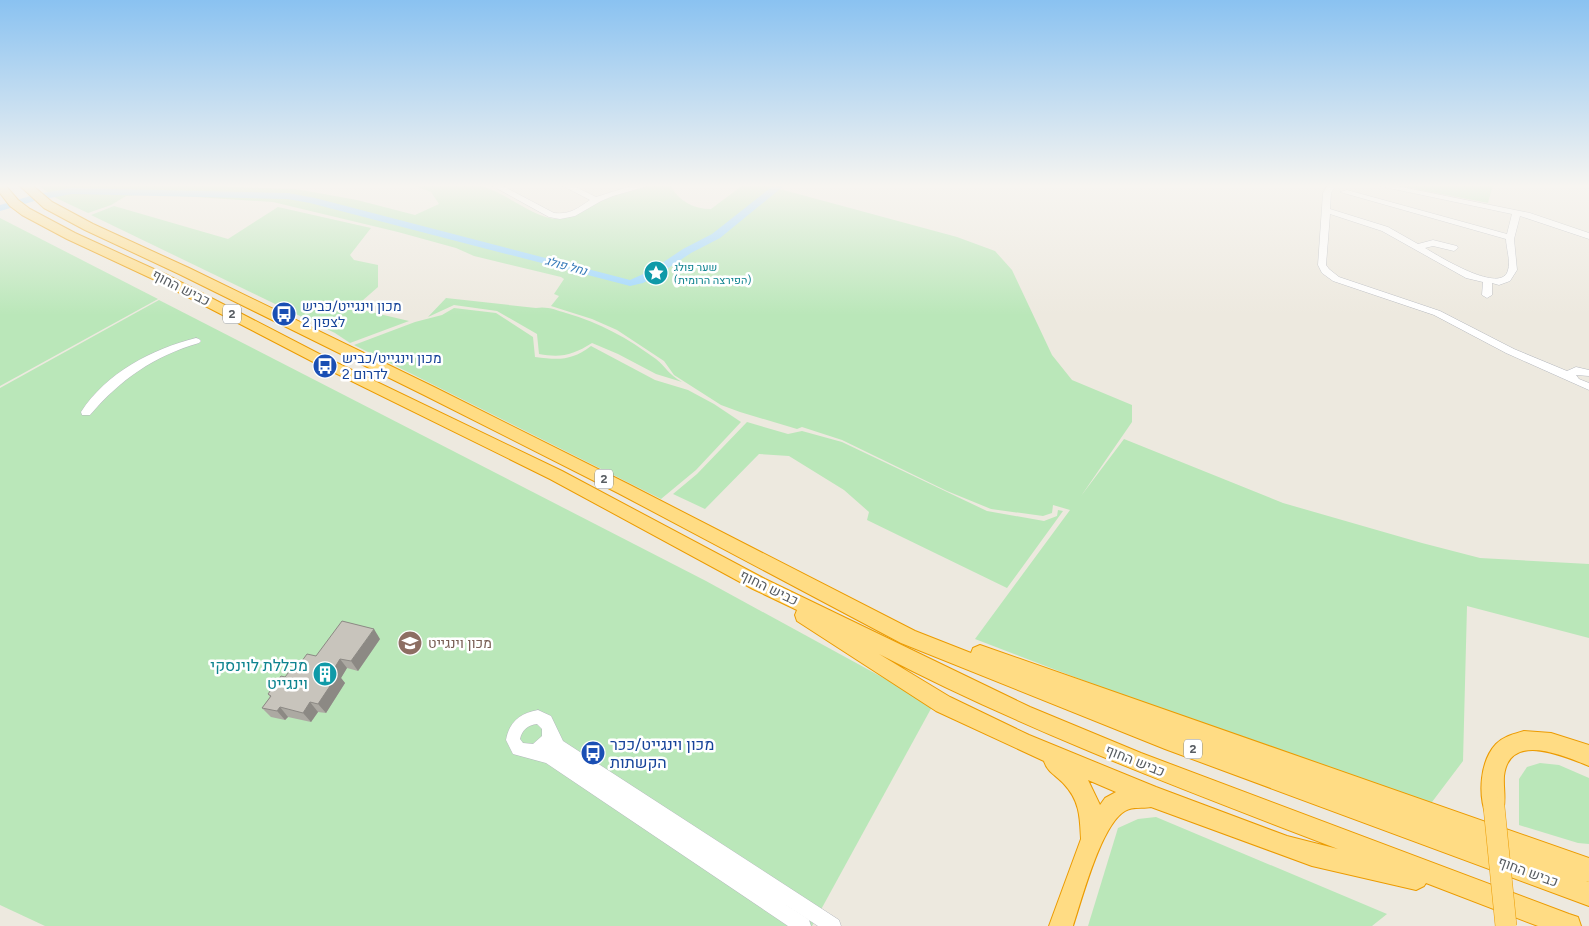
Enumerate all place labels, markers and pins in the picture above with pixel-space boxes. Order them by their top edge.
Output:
place icon: שער פולג (הפירצה הרומית) [643,260,669,286]
place label: שער פולג (הפירצה הרומית) [674,261,751,287]
place label: מכון וינגייט/כביש 2 לצפון [302,298,402,331]
bus stop icon: מכון וינגייט/כביש 2 לצפון [271,301,297,327]
place label: מכון וינגייט/כביש 2 לדרום [342,350,442,383]
bus stop icon: מכון וינגייט/כביש 2 לדרום [312,353,338,379]
school or university icon: מכון וינגייט [397,630,423,656]
place label: מכון וינגייט [428,635,492,652]
place label: מכללת לוינסקי וינגייט [210,656,308,693]
building icon: מכללת לוינסקי וינגייט [312,661,338,687]
place label: מכון וינגייט/ככר הקשתות [610,735,714,772]
bus stop icon: מכון וינגייט/ככר הקשתות [580,740,606,766]

